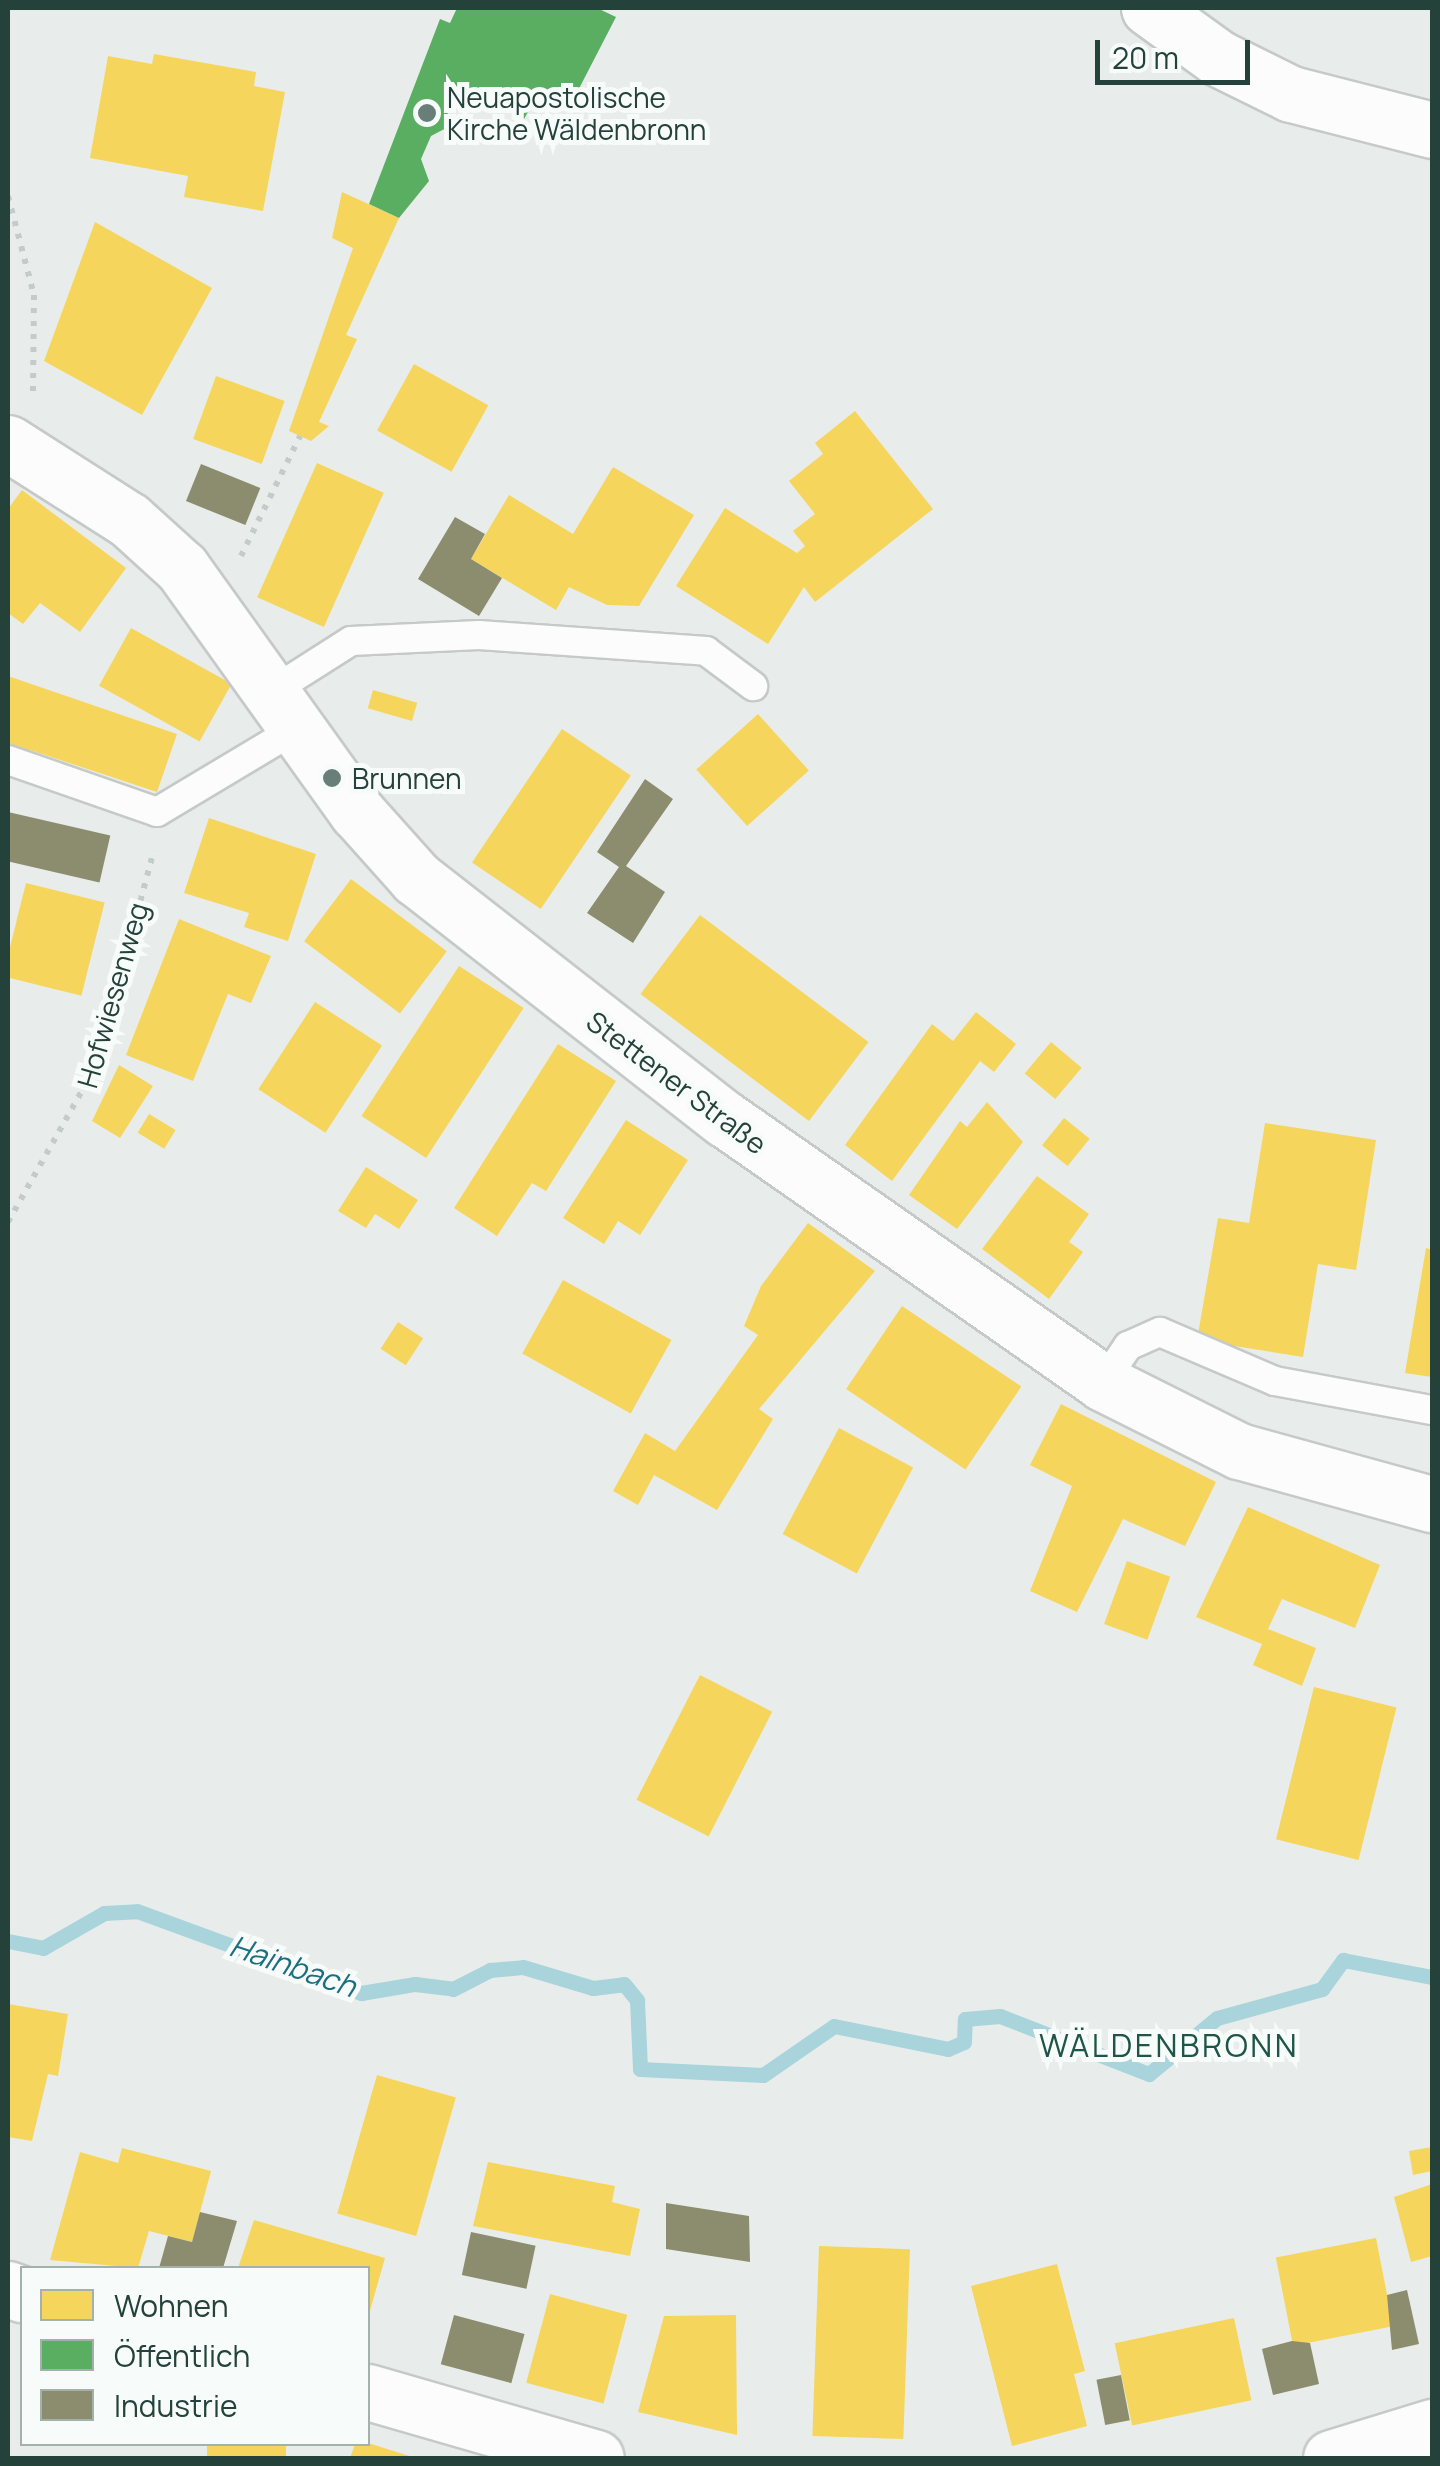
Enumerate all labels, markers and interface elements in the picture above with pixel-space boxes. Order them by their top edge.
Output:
scale bar [1100,20,1255,82]
text: 20 m [1112,37,1179,78]
place label: Neuapostolische Kirche Wäldenbronn [447,80,706,146]
marker: Neuapostolische Kirche Wäldenbronn [416,102,438,124]
place label: Brunnen [352,761,462,795]
marker: Brunnen [321,767,343,789]
street label: Hofwiesenweg [70,898,154,1092]
street label: Stettener Straße [581,1004,773,1160]
water label: Hainbach [225,1928,361,2004]
district label: WÄLDENBRONN [1039,2026,1299,2064]
legend [20,2266,370,2446]
text: Wohnen [114,2285,228,2326]
text: Öffentlich [114,2335,250,2376]
text: Industrie [114,2385,237,2426]

